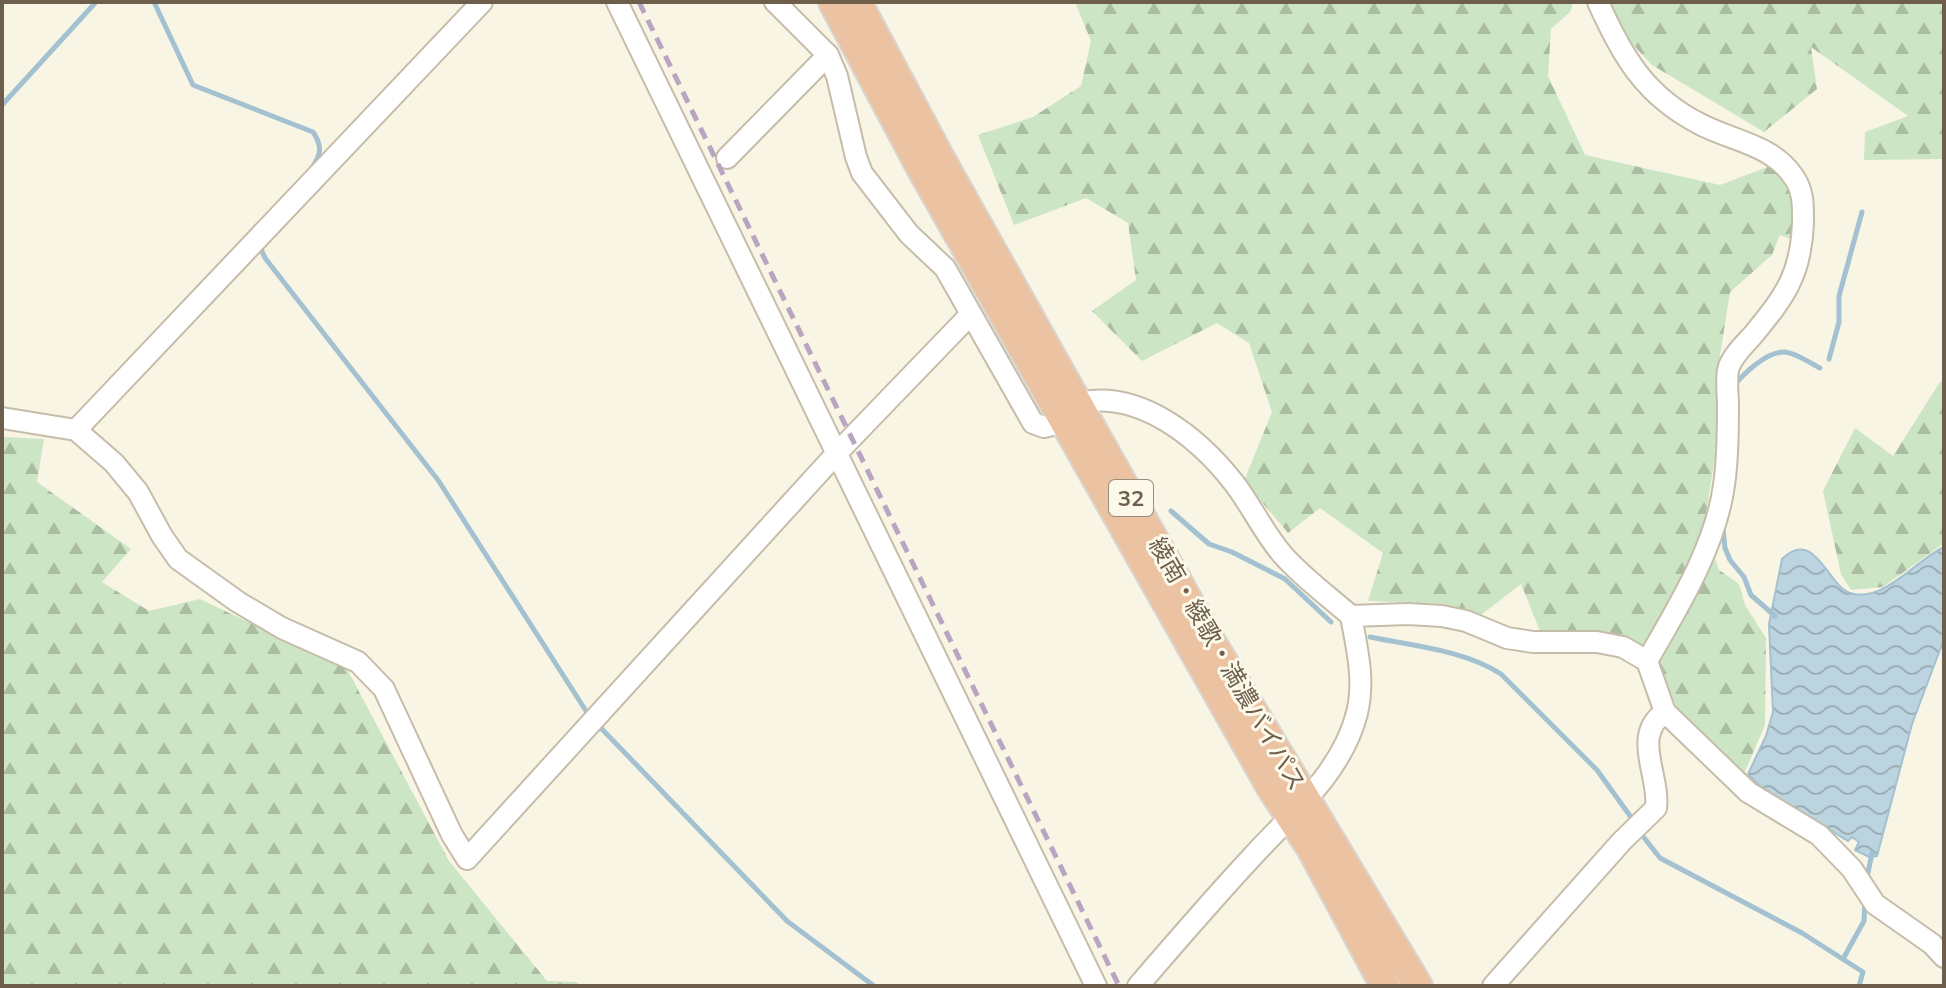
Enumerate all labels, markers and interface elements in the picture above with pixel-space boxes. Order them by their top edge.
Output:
road number: 32 [1109,480,1153,516]
street label: 綾南・綾歌・満濃バイパス [1143,531,1313,796]

